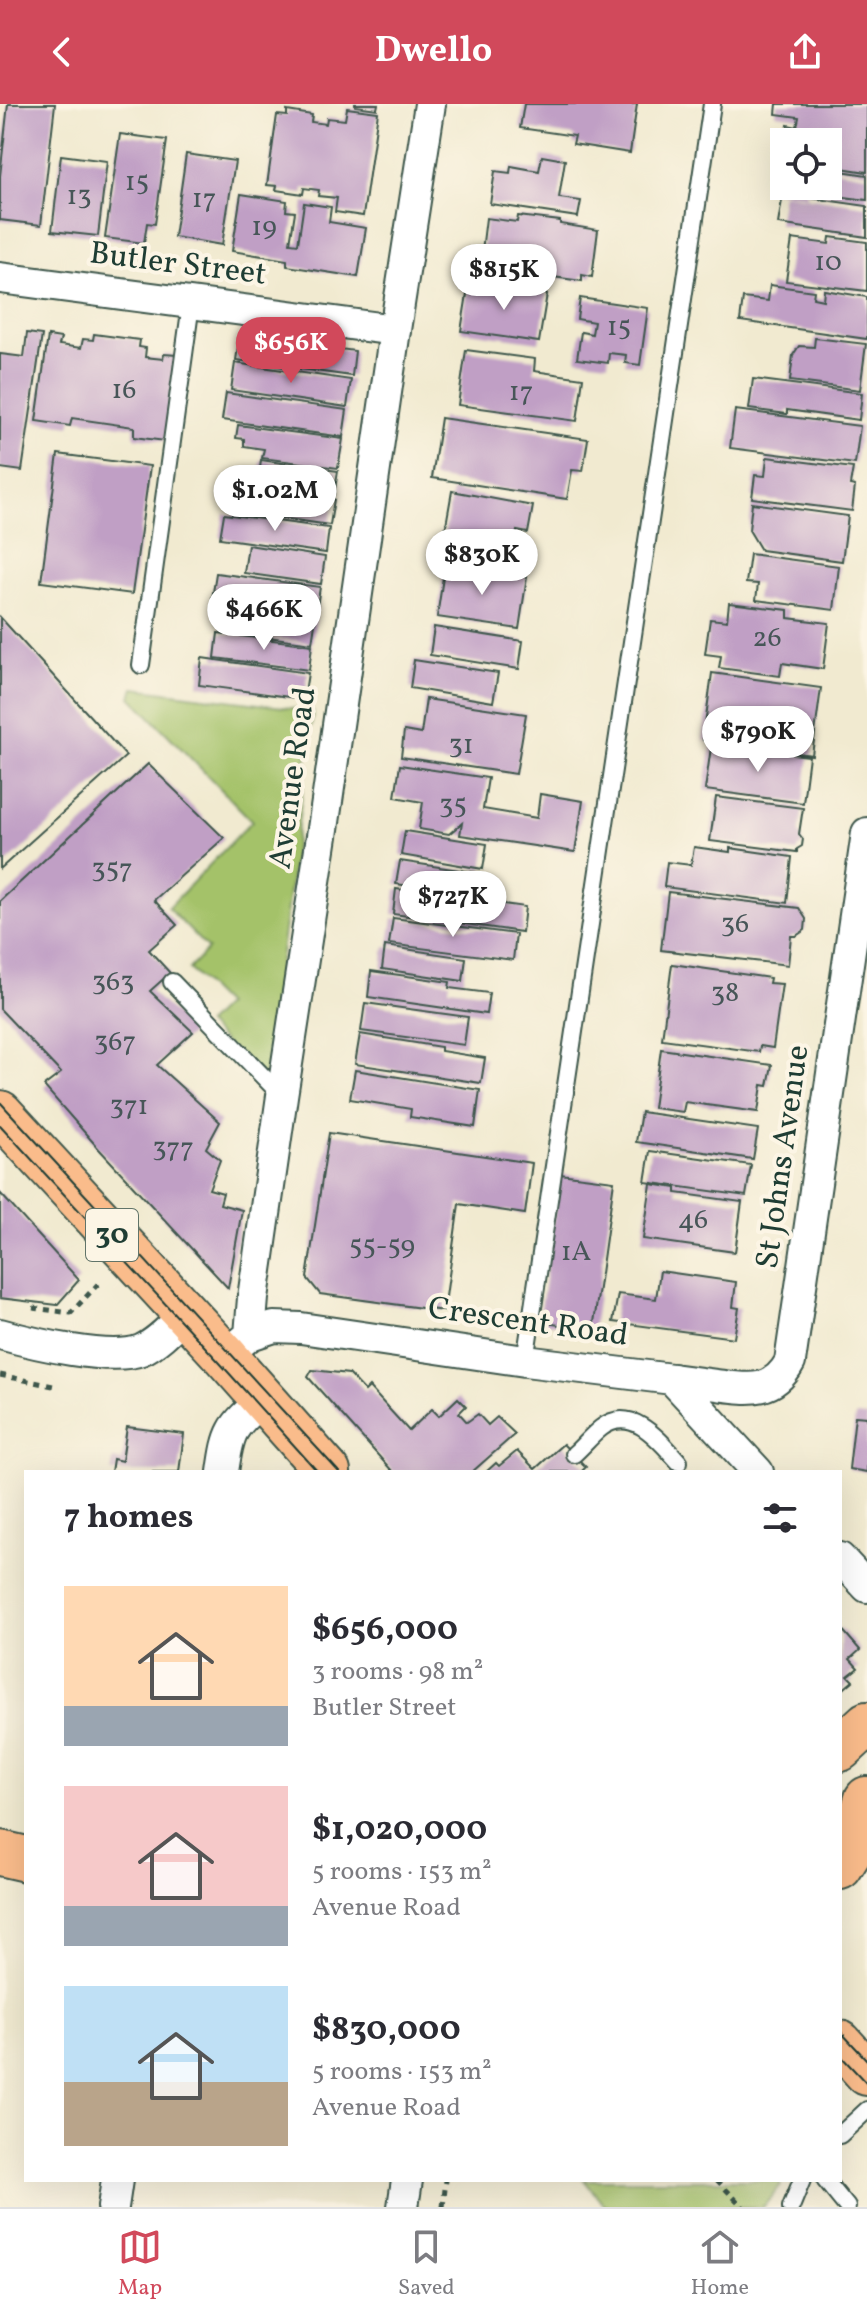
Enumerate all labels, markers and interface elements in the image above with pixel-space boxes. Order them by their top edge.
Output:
text: Dwello [375,27,492,77]
icon: back [40,30,84,74]
icon: share [783,30,827,74]
map controls [770,128,842,200]
button: locate [770,128,842,200]
house number: 15 [125,163,149,202]
house number: 13 [66,177,92,216]
house number: 17 [192,180,216,219]
house number: 19 [251,208,277,247]
street label: Butler Street [87,232,269,298]
house number: 10 [814,243,842,282]
pin: $815K [448,244,560,312]
text: $815K [469,252,539,288]
house number: 15 [607,308,631,347]
pin: $656K [235,317,347,385]
text: $656K [254,325,328,361]
house number: 16 [111,371,137,410]
house number: 17 [509,373,533,412]
pin: $1.02M [210,465,340,533]
text: $1.02M [232,473,319,509]
pin: $830K [426,529,538,597]
text: $830K [444,537,520,573]
pin: $466K [208,584,320,652]
text: $466K [225,592,303,628]
house number: 26 [752,619,782,658]
street label: Avenue Road [259,684,329,872]
pin: $790K [702,706,814,774]
text: $790K [720,714,796,750]
house number: 31 [448,726,474,765]
house number: 35 [439,786,467,825]
house number: 357 [91,850,133,889]
pin: $727K [397,871,509,939]
text: $727K [417,879,489,915]
house number: 36 [721,905,749,944]
house number: 363 [92,963,134,1002]
house number: 38 [711,974,739,1013]
house number: 367 [94,1023,136,1062]
street label: St Johns Avenue [747,1042,821,1272]
house number: 371 [110,1087,148,1126]
house number: 377 [152,1129,194,1168]
house number: 46 [678,1201,708,1240]
road number: 30 [86,1209,138,1261]
house number: 55-59 [349,1227,415,1266]
house number: 1A [561,1233,592,1272]
street label: Crescent Road [425,1287,631,1359]
text: 7 homes [64,1495,193,1542]
icon: filters [758,1496,802,1540]
text: $656,000 [312,1607,458,1654]
icon: home [128,1618,224,1714]
text: 3 rooms · 98 m² [312,1654,483,1690]
text: Butler Street [312,1690,456,1726]
text: $1,020,000 [312,1807,487,1854]
icon: home [128,1818,224,1914]
text: 5 rooms · 153 m² [312,1854,492,1890]
text: Avenue Road [312,1890,461,1926]
text: $830,000 [312,2007,461,2054]
icon: home [128,2018,224,2114]
text: 5 rooms · 153 m² [312,2054,492,2090]
text: Avenue Road [312,2090,461,2126]
tab: Map [118,2225,162,2304]
tab: Saved [398,2225,455,2304]
tab: Home [691,2225,749,2304]

